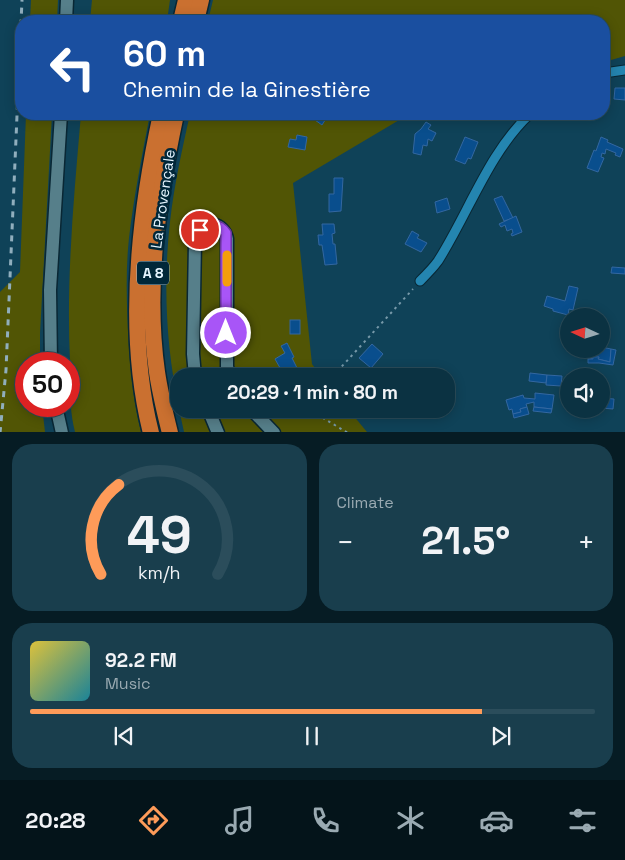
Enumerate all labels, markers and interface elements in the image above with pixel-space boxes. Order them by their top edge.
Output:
text: 60 m [123,32,206,76]
icon: left [40,35,105,100]
text: Chemin de la Ginestière [123,75,371,103]
street label: La Provençale [146,148,179,250]
pin [179,209,221,251]
icon: arrive [186,216,214,244]
road number: A 8 [137,262,169,284]
position arrow [199,306,251,358]
north arrow [560,308,610,358]
map controls [560,308,610,418]
speed limit sign: 50 [15,352,80,417]
button: sound [560,368,610,418]
text: 20:29 · 1 min · 80 m [227,380,398,405]
text: Climate [337,492,394,513]
text: 49 [127,502,192,568]
text: 21.5° [421,517,510,565]
text: − [337,524,354,560]
text: + [578,524,595,560]
text: km/h [138,561,181,584]
text: 92.2 FM [105,648,177,673]
text: Music [105,673,151,694]
icon: previous [110,722,138,750]
icon: pause [298,722,326,750]
icon: next [487,722,515,750]
icon: directions [136,803,171,838]
icon: music [222,803,257,838]
icon: phone [308,803,343,838]
icon: climate [393,803,428,838]
icon: car [479,803,514,838]
icon: filters [565,803,600,838]
text: 20:28 [25,806,86,834]

